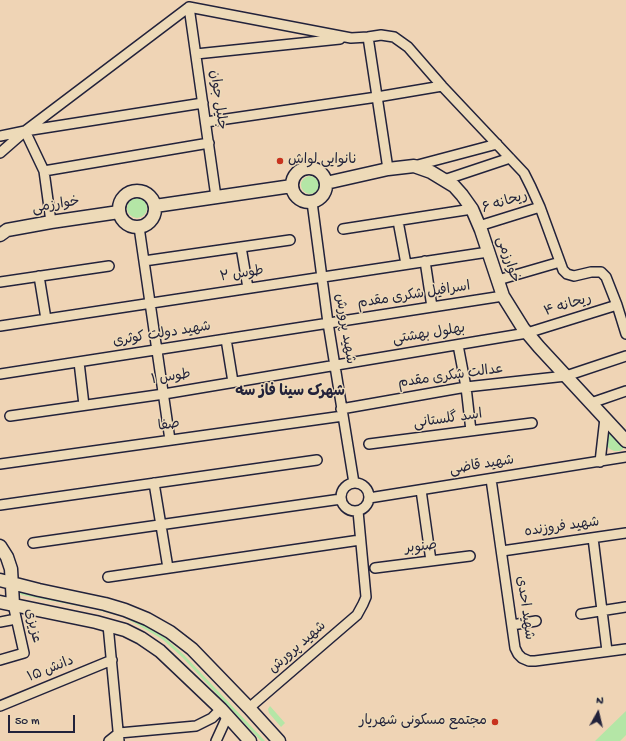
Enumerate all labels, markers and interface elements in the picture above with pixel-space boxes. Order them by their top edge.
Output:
street label: جلیل جوان [205,69,229,131]
place label: نانوایی لواش [288,153,357,169]
marker: نانوایی لواش [275,156,285,166]
street label: ریحانه ۶ [480,188,530,218]
street label: خوارزمی [31,194,81,218]
street label: خوارزمی [491,235,523,285]
street label: طوس ۲ [219,263,265,287]
street label: اسرافیل شکری مقدم [356,279,472,313]
street label: ریحانه ۴ [542,291,594,321]
street label: شهید پرورش [330,293,358,365]
street label: شهید دولت کوثری [112,319,212,351]
street label: بهلول بهشتی [392,321,466,349]
street label: عدالت شکری مقدم [397,361,505,393]
street label: طوس ۱ [150,367,192,389]
district label: شهرک سینا فاز سه [235,384,345,402]
street label: اسد گلستانی [413,407,483,433]
street label: صفا [157,416,181,436]
street label: شهید قاضی [449,453,515,479]
street label: شهید فروزنده [523,514,601,542]
street label: صنوبر [404,538,438,558]
street label: شهید احدی [511,575,537,641]
street label: عزیزی [20,607,44,645]
street label: شهید پرورش [266,618,330,678]
street label: دانش ۱۵ [25,653,77,687]
north arrow [578,693,618,733]
text: N [595,695,604,708]
scale bar [10,707,77,733]
place label: مجتمع مسکونی شهریار [359,714,487,730]
text: 50 m [15,715,40,729]
marker: مجتمع مسکونی شهریار [490,717,500,727]

